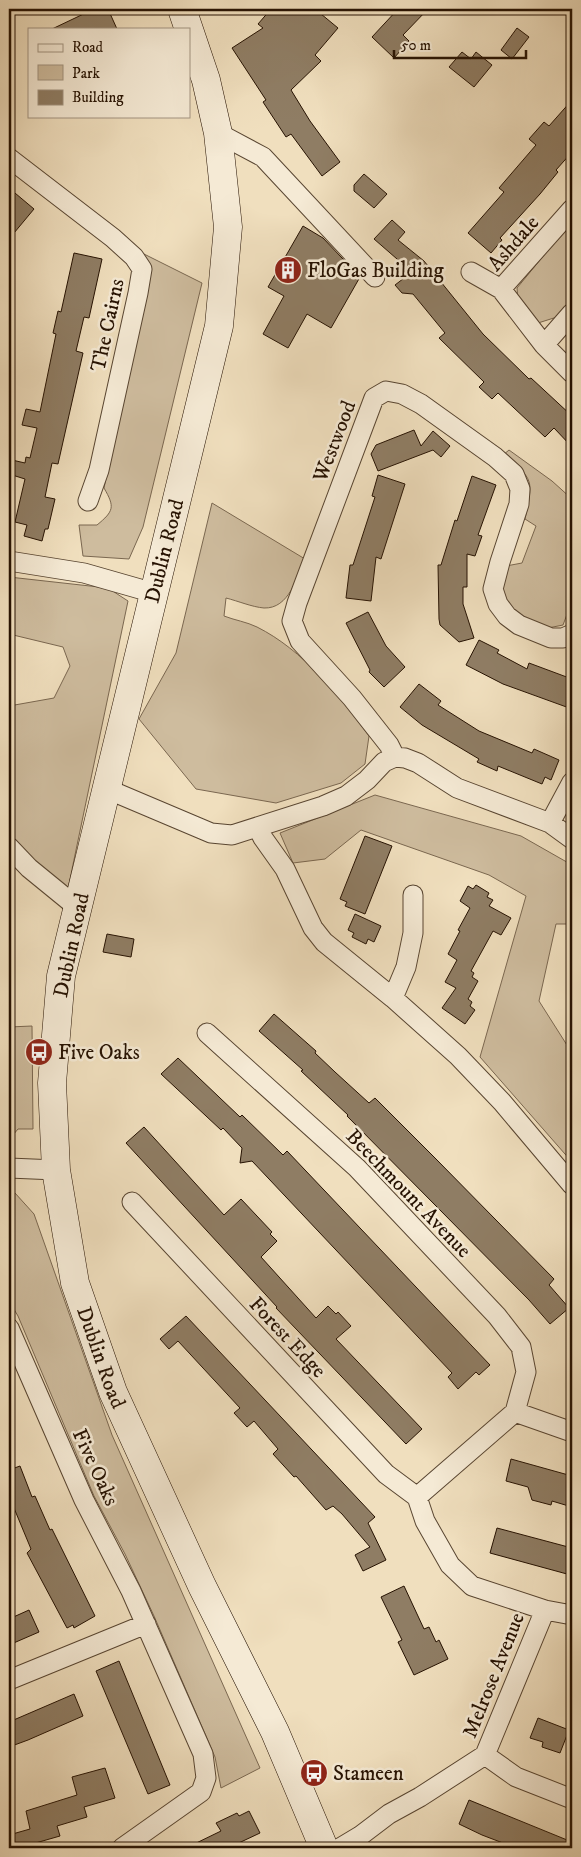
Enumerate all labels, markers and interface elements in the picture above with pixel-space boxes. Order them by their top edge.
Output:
legend [28,28,190,118]
scale bar [394,28,526,60]
text: 50 m [401,36,431,55]
text: Road [72,38,104,57]
text: Park [72,64,101,83]
text: Building [72,88,124,107]
street label: Ashdale [482,210,545,277]
building icon: FloGas Building [273,255,303,285]
place label: FloGas Building [307,258,444,284]
street label: The Cairns [85,276,130,374]
street label: Westwood [307,397,362,487]
street label: Dublin Road [140,496,191,606]
street label: Dublin Road [48,890,96,1000]
bus stop icon: Five Oaks [24,1037,54,1067]
place label: Five Oaks [58,1040,140,1066]
street label: Beechmount Avenue [340,1124,477,1264]
street label: Forest Edge [243,1292,332,1384]
street label: Dublin Road [70,1303,131,1413]
street label: Five Oaks [66,1425,124,1510]
street label: Melrose Avenue [457,1609,531,1742]
bus stop icon: Stameen [299,1758,329,1788]
place label: Stameen [333,1761,404,1787]

